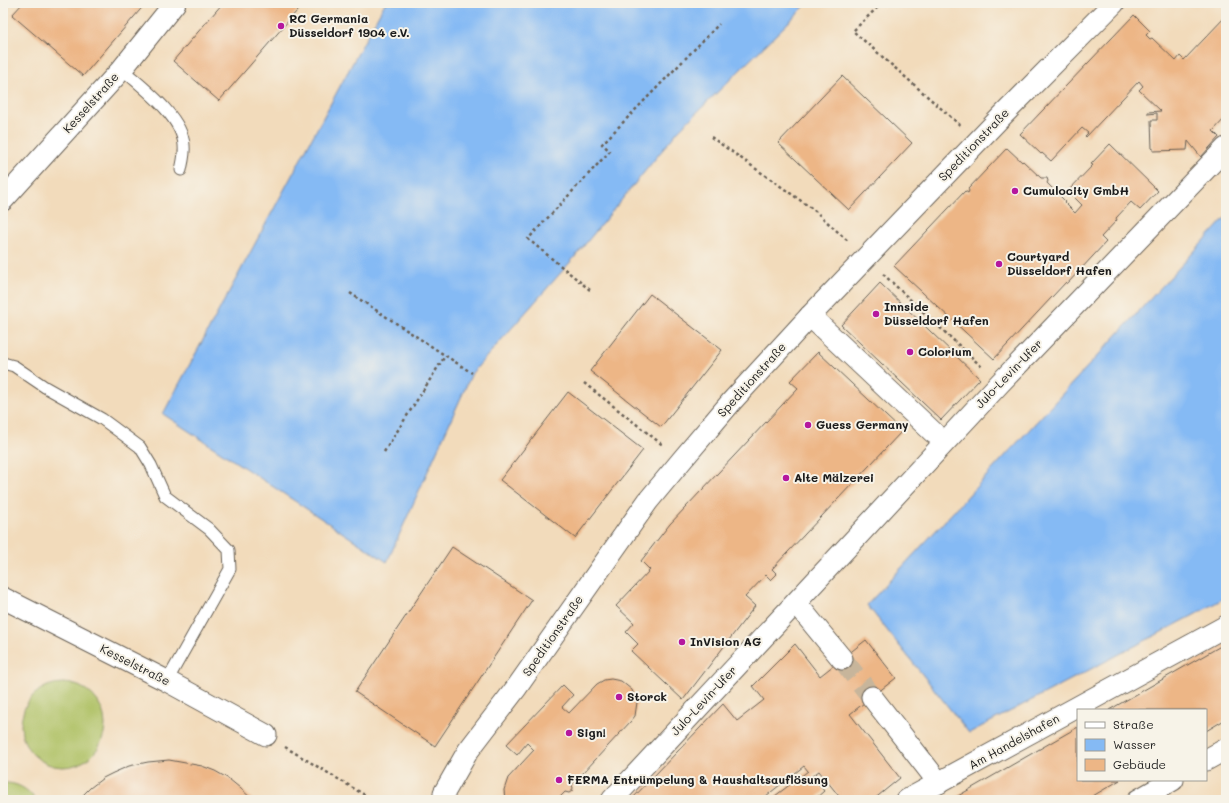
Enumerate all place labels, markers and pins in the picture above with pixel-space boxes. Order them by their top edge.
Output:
place label: RC Germania Düsseldorf 1904 e.V. [289,10,410,40]
marker: RC Germania Düsseldorf 1904 e.V. [276,21,286,31]
place label: Cumulocity GmbH [1023,182,1129,198]
marker: Cumulocity GmbH [1010,186,1020,196]
place label: Courtyard Düsseldorf Hafen [1007,248,1112,278]
marker: Courtyard Düsseldorf Hafen [994,259,1004,269]
place label: Innside Düsseldorf Hafen [884,298,989,328]
marker: Innside Düsseldorf Hafen [871,309,881,319]
place label: Colorium [918,343,971,359]
marker: Colorium [905,347,915,357]
place label: Guess Germany [816,416,909,432]
marker: Guess Germany [803,420,813,430]
place label: Alte Mälzerei [794,469,874,485]
marker: Alte Mälzerei [781,473,791,483]
place label: InVision AG [690,633,761,649]
marker: InVision AG [677,637,687,647]
place label: Storck [627,688,667,704]
marker: Storck [614,692,624,702]
place label: Sign! [577,724,606,740]
marker: Sign! [564,728,574,738]
place label: FERMA Entrümpelung & Haushaltsauflösung [567,771,828,787]
marker: FERMA Entrümpelung & Haushaltsauflösung [554,775,564,785]

